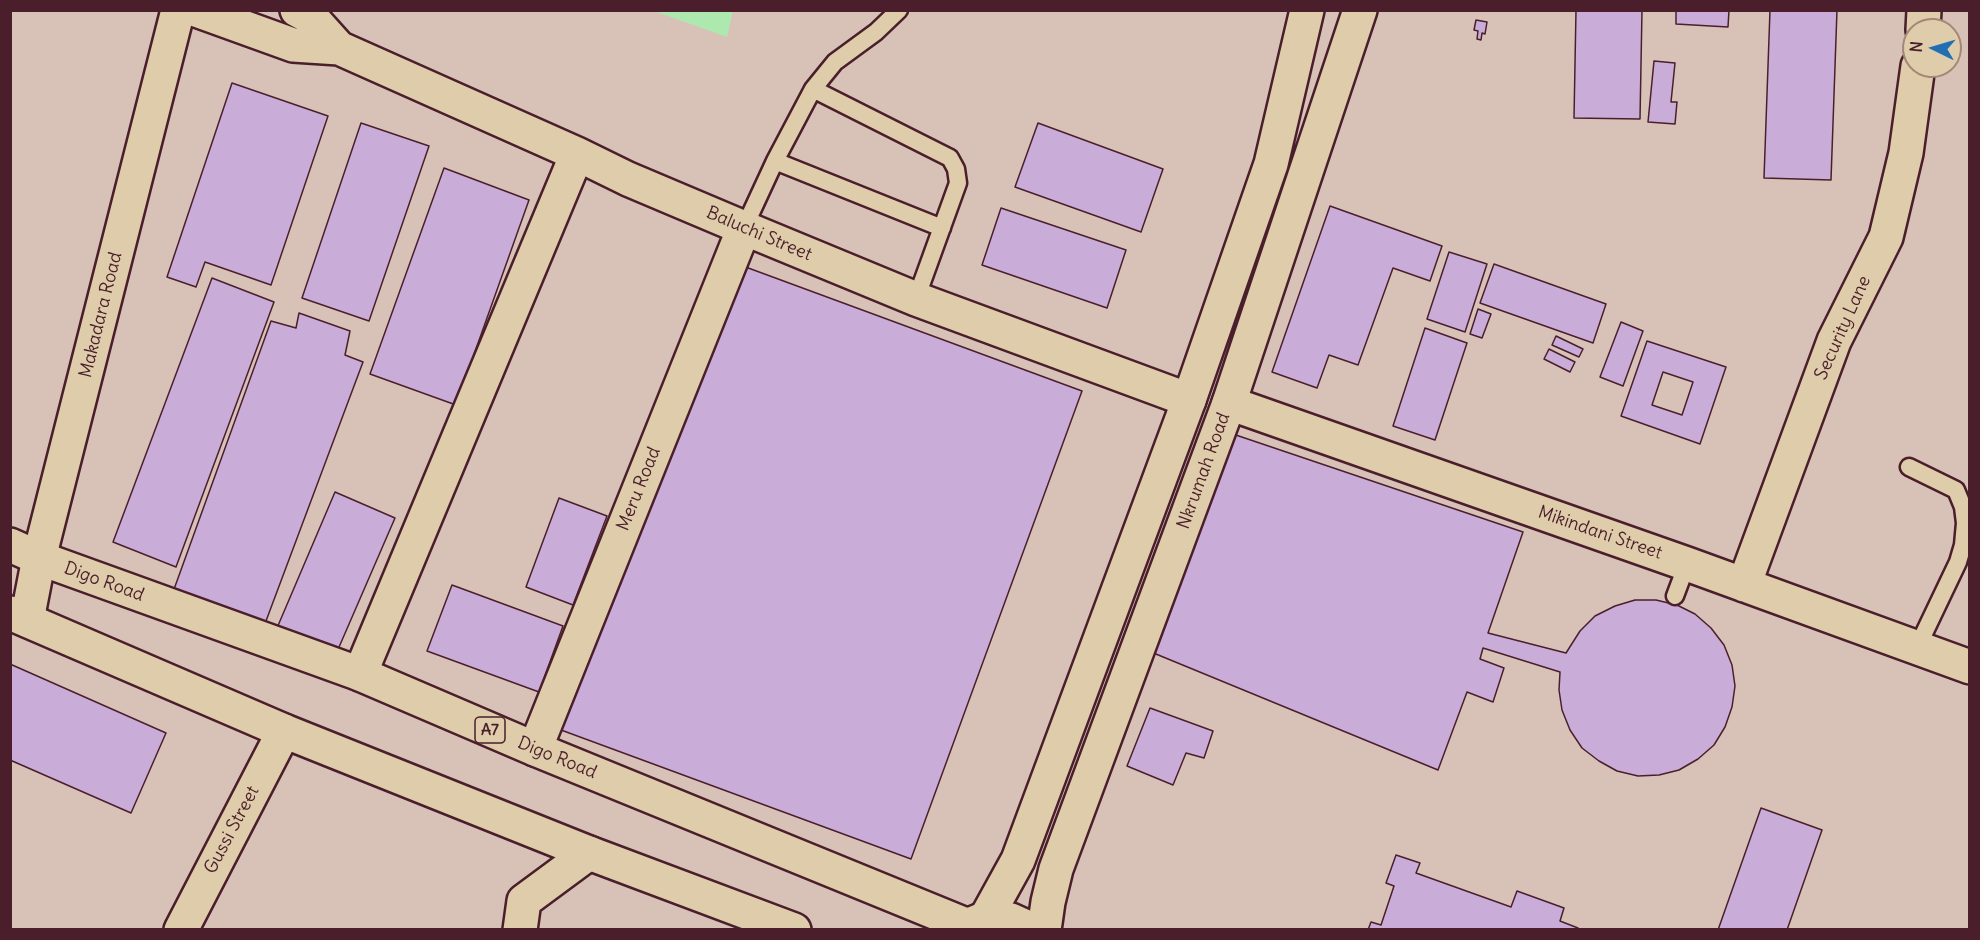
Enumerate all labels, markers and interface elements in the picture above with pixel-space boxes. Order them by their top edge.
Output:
north arrow [1902,18,1962,78]
text: N [1906,40,1927,53]
street label: Baluchi Street [703,202,815,266]
street label: Makadara Road [75,250,127,380]
street label: Security Lane [1810,273,1876,383]
street label: Nkrumah Road [1173,410,1235,532]
street label: Meru Road [612,444,666,534]
street label: Mikindani Street [1535,502,1665,564]
street label: Digo Road [61,558,147,606]
road number: A7 [475,717,505,743]
street label: Digo Road [514,732,600,784]
street label: Gussi Street [200,782,264,878]

